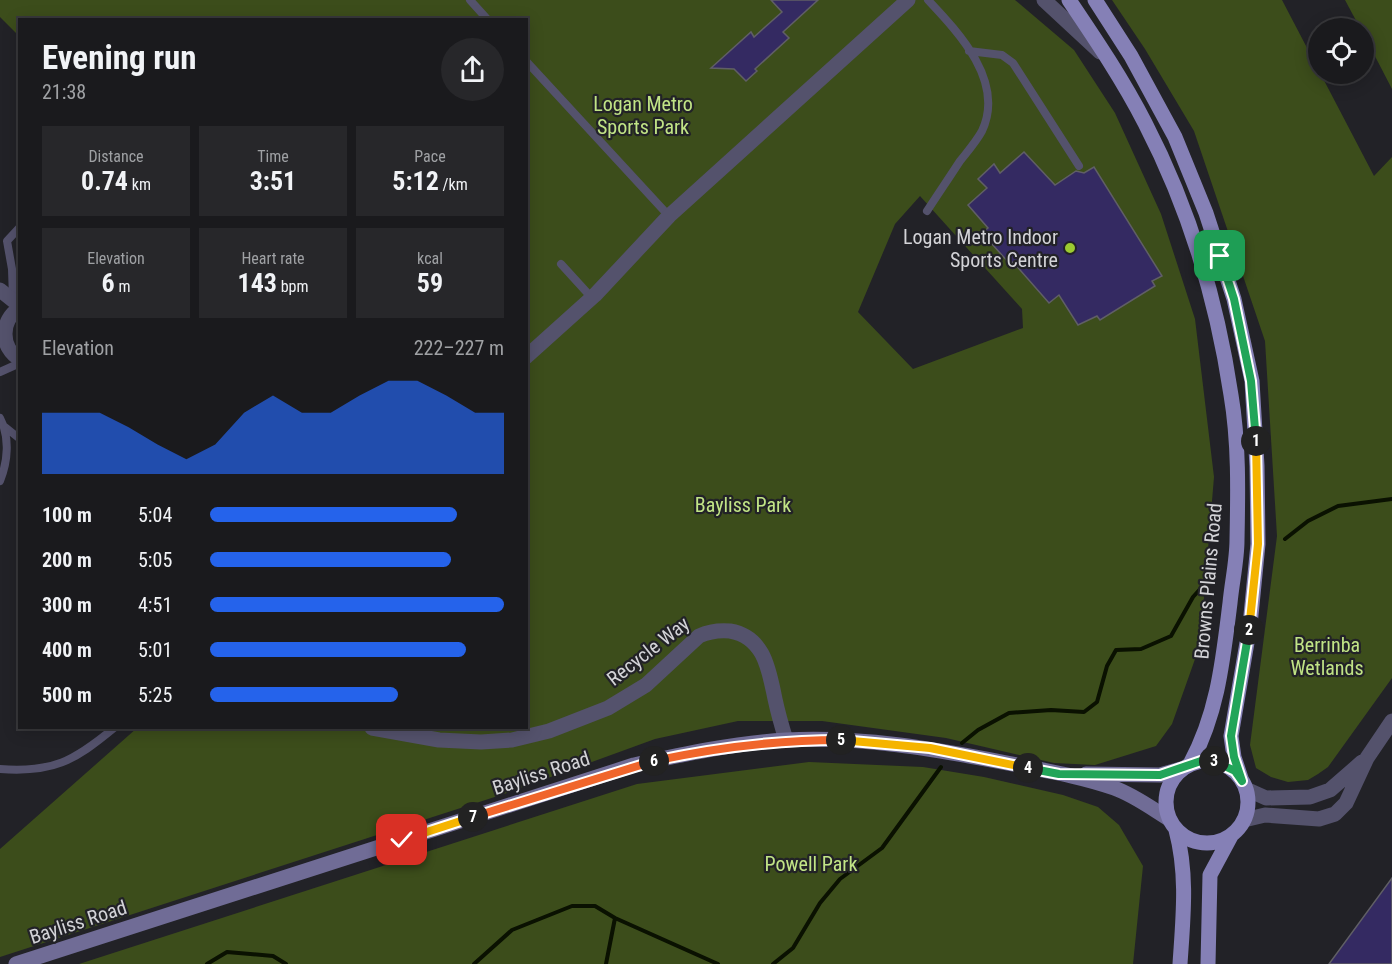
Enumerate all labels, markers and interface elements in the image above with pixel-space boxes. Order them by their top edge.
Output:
map controls [1308,18,1374,84]
button: locate [1308,18,1374,84]
text: Evening run [42,38,197,77]
button: share [441,38,504,101]
text: 21:38 [42,80,86,104]
park label: Logan Metro Sports Park [593,92,693,139]
text: Distance [88,147,144,166]
text: Time [257,147,289,166]
text: Pace [414,147,446,166]
text: 0.74 [81,166,128,196]
text: 3:51 [250,166,296,196]
text: 5:12 [392,166,439,196]
text: km [128,175,151,194]
text: /km [439,175,468,194]
place label: Logan Metro Indoor Sports Centre [903,225,1058,272]
pin [1194,230,1245,281]
icon: arrive [1203,239,1236,272]
marker: Logan Metro Indoor Sports Centre [1063,241,1077,255]
text: Elevation [87,249,145,268]
text: Heart rate [241,249,305,268]
text: kcal [417,249,443,268]
text: 6 [102,268,115,298]
text: 143 [238,268,277,298]
text: 59 [417,268,443,298]
text: m [115,277,130,296]
text: bpm [277,277,308,296]
text: Elevation [42,336,114,360]
text: 222–227 m [414,336,504,360]
pin: 1 [1241,426,1271,456]
text: 1 [1252,431,1260,450]
park label: Bayliss Park [695,493,791,517]
street label: Browns Plains Road [1189,502,1227,660]
text: 100 m [42,503,92,527]
text: 5:04 [138,503,172,527]
text: 200 m [42,548,92,572]
text: 5:05 [138,548,172,572]
text: 300 m [42,593,92,617]
text: 4:51 [138,593,172,617]
street label: Recycle Way [602,611,694,691]
pin: 2 [1234,615,1264,645]
text: 2 [1245,620,1253,639]
park label: Berrinba Wetlands [1290,633,1364,680]
text: 400 m [42,638,92,662]
text: 5:01 [138,638,172,662]
text: 500 m [42,683,92,707]
text: 5:25 [138,683,172,707]
pin: 5 [826,725,856,755]
text: 5 [837,730,845,749]
street label: Bayliss Road [489,746,593,800]
pin: 6 [639,746,669,776]
pin: 3 [1199,746,1229,776]
text: 6 [650,751,658,770]
text: 3 [1210,751,1218,770]
pin: 4 [1013,753,1043,783]
text: 4 [1024,758,1032,777]
pin: 7 [458,802,488,832]
text: 7 [469,807,477,826]
pin [376,814,427,865]
icon: check [385,823,418,856]
park label: Powell Park [765,852,857,876]
street label: Bayliss Road [26,895,130,949]

